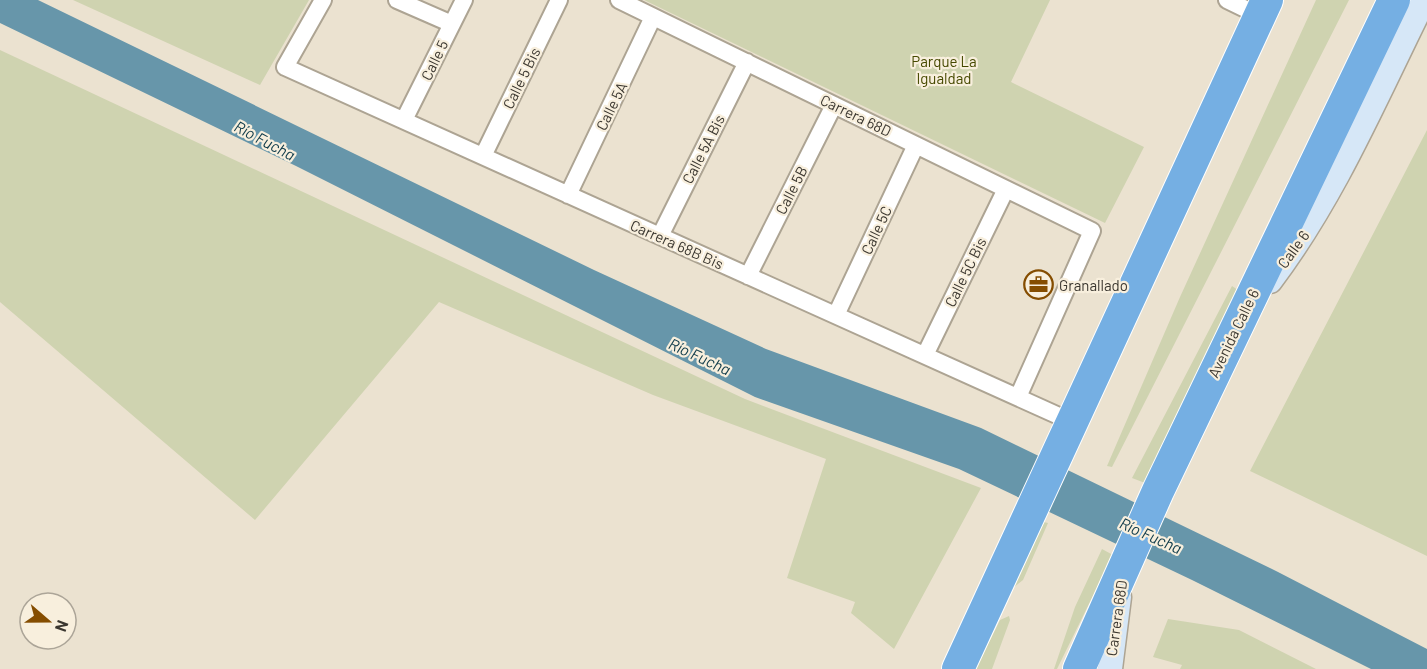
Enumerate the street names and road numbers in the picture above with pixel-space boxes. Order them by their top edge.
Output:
street label: Calle 5 [417,37,451,83]
street label: Calle 5 Bis [499,45,543,111]
street label: Calle 5A [592,79,630,133]
street label: Carrera 68D [818,90,894,140]
street label: Calle 5A Bis [678,112,728,186]
street label: Calle 5B [771,163,811,217]
street label: Calle 5C [857,203,895,257]
street label: Carrera 68B Bis [628,215,726,273]
street label: Calle 6 [1273,227,1313,271]
street label: Calle 5C Bis [941,234,989,310]
street label: Avenida Calle 6 [1204,286,1262,380]
street label: Carrera 68D [1102,579,1130,657]

